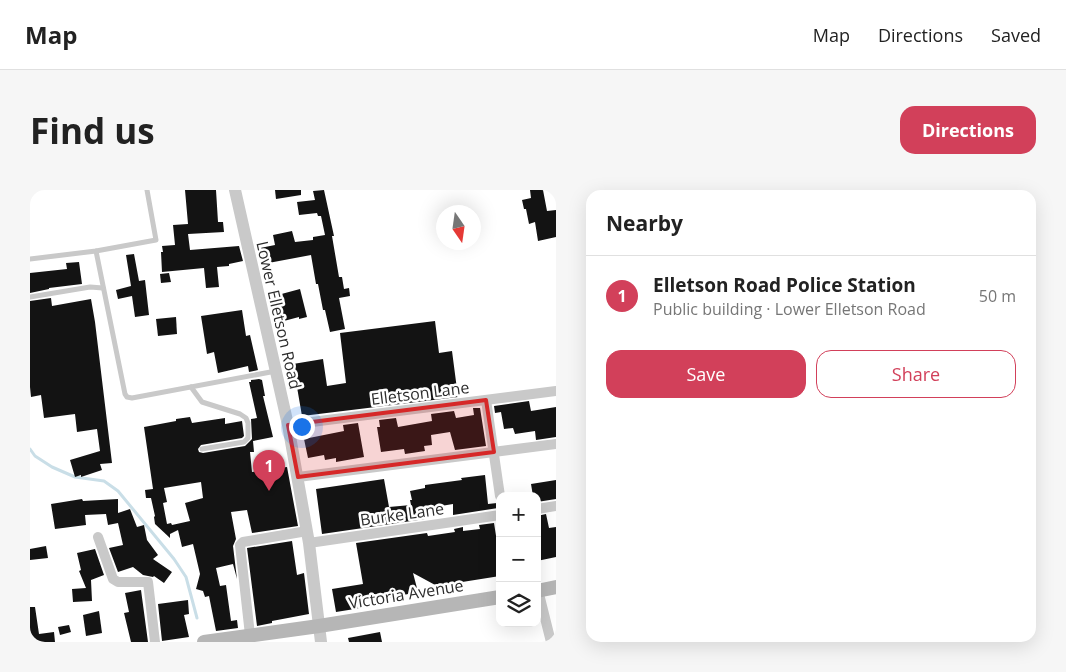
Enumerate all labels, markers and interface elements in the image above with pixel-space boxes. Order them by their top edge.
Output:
text: Map [25,18,77,51]
text: Map [813,23,850,47]
text: Directions [878,23,963,47]
text: Saved [991,23,1041,47]
button: Directions [900,106,1036,154]
text: Find us [30,107,155,154]
north arrow [436,205,481,250]
text: Nearby [606,209,683,237]
street label: Lower Elletson Road [251,239,307,391]
text: Elletson Road Police Station [653,272,916,298]
text: 1 [617,285,627,307]
text: 50 m [979,285,1016,307]
text: Public building · Lower Elletson Road [653,298,926,320]
button: Save [606,350,806,398]
button: Share [816,350,1016,398]
street label: Elletson Lane [370,376,470,410]
your location [289,414,315,440]
pin: 1 [253,450,285,491]
map controls [496,492,541,627]
button: + [496,492,541,537]
street label: Burke Lane [359,497,445,531]
button: − [496,537,541,582]
street label: Victoria Avenue [347,574,465,614]
button: layers [496,582,541,627]

